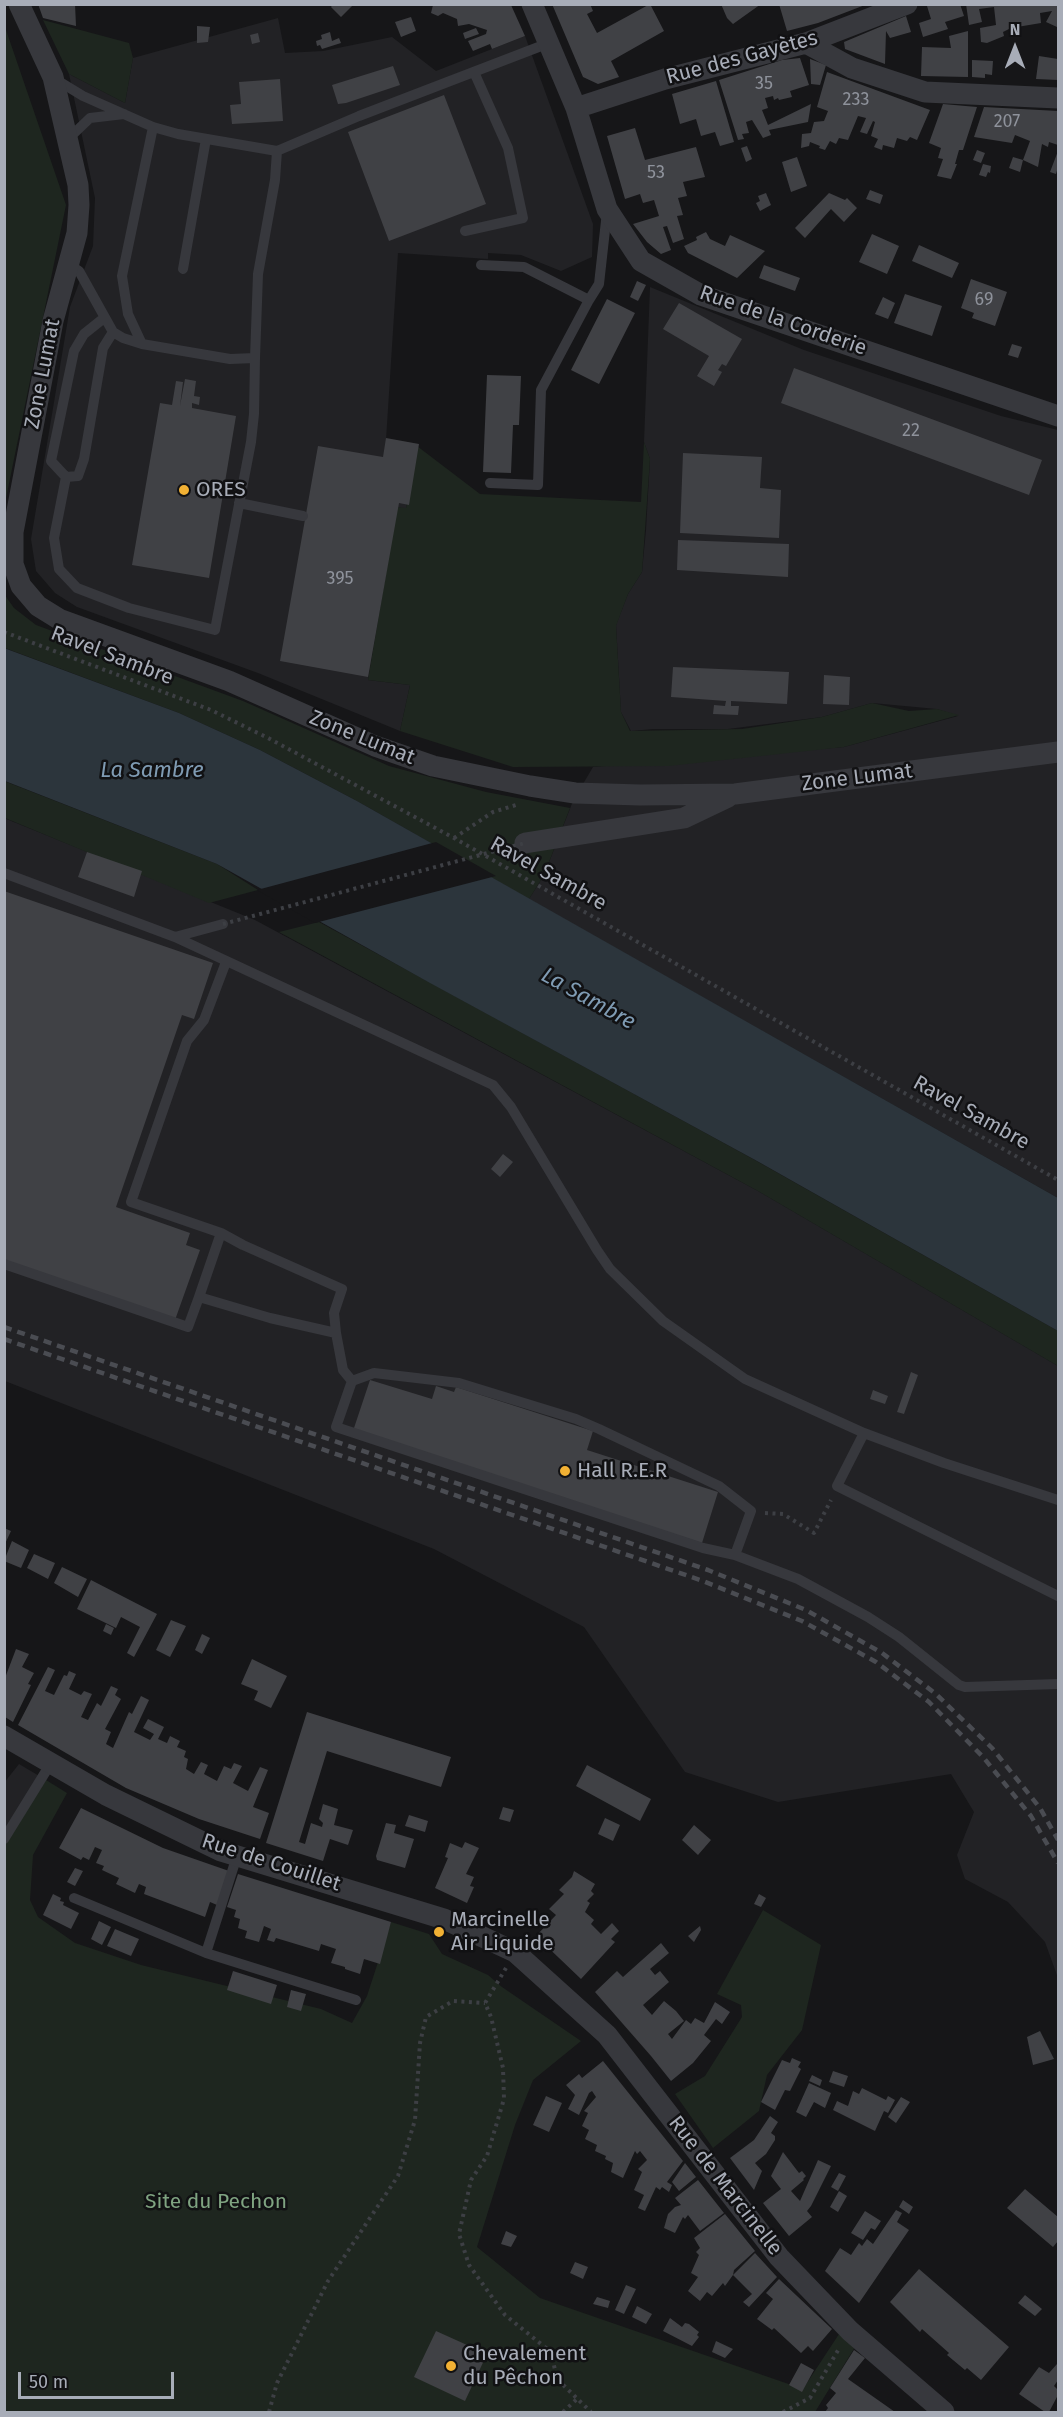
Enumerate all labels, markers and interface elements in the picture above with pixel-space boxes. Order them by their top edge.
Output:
north arrow [985,18,1045,78]
text: N [1010,20,1020,39]
street label: Rue des Gayètes [663,26,821,90]
house number: 35 [755,73,773,95]
house number: 233 [843,89,869,111]
house number: 207 [994,111,1020,133]
house number: 53 [647,162,665,184]
street label: Rue de la Corderie [696,281,870,361]
house number: 69 [975,289,993,311]
street label: Zone Lumat [20,317,66,431]
house number: 22 [902,420,920,442]
place label: ORES [196,477,246,503]
marker: ORES [177,483,191,497]
house number: 395 [326,568,354,590]
street label: Ravel Sambre [47,621,177,691]
street label: Zone Lumat [306,705,418,771]
water label: La Sambre [100,758,204,784]
street label: Zone Lumat [800,759,914,797]
street label: Ravel Sambre [485,832,611,916]
water label: La Sambre [536,962,640,1036]
street label: Ravel Sambre [908,1071,1034,1155]
place label: Hall R.E.R [577,1458,667,1484]
marker: Hall R.E.R [558,1464,572,1478]
street label: Rue de Couillet [198,1829,344,1897]
place label: Marcinelle Air Liquide [451,1907,554,1957]
marker: Marcinelle Air Liquide [432,1925,446,1939]
street label: Rue de Marcinelle [663,2111,787,2261]
park label: Site du Pechon [145,2189,287,2215]
place label: Chevalement du Pêchon [463,2341,586,2391]
marker: Chevalement du Pêchon [444,2359,458,2373]
scale bar [21,2360,177,2398]
text: 50 m [29,2371,68,2393]

